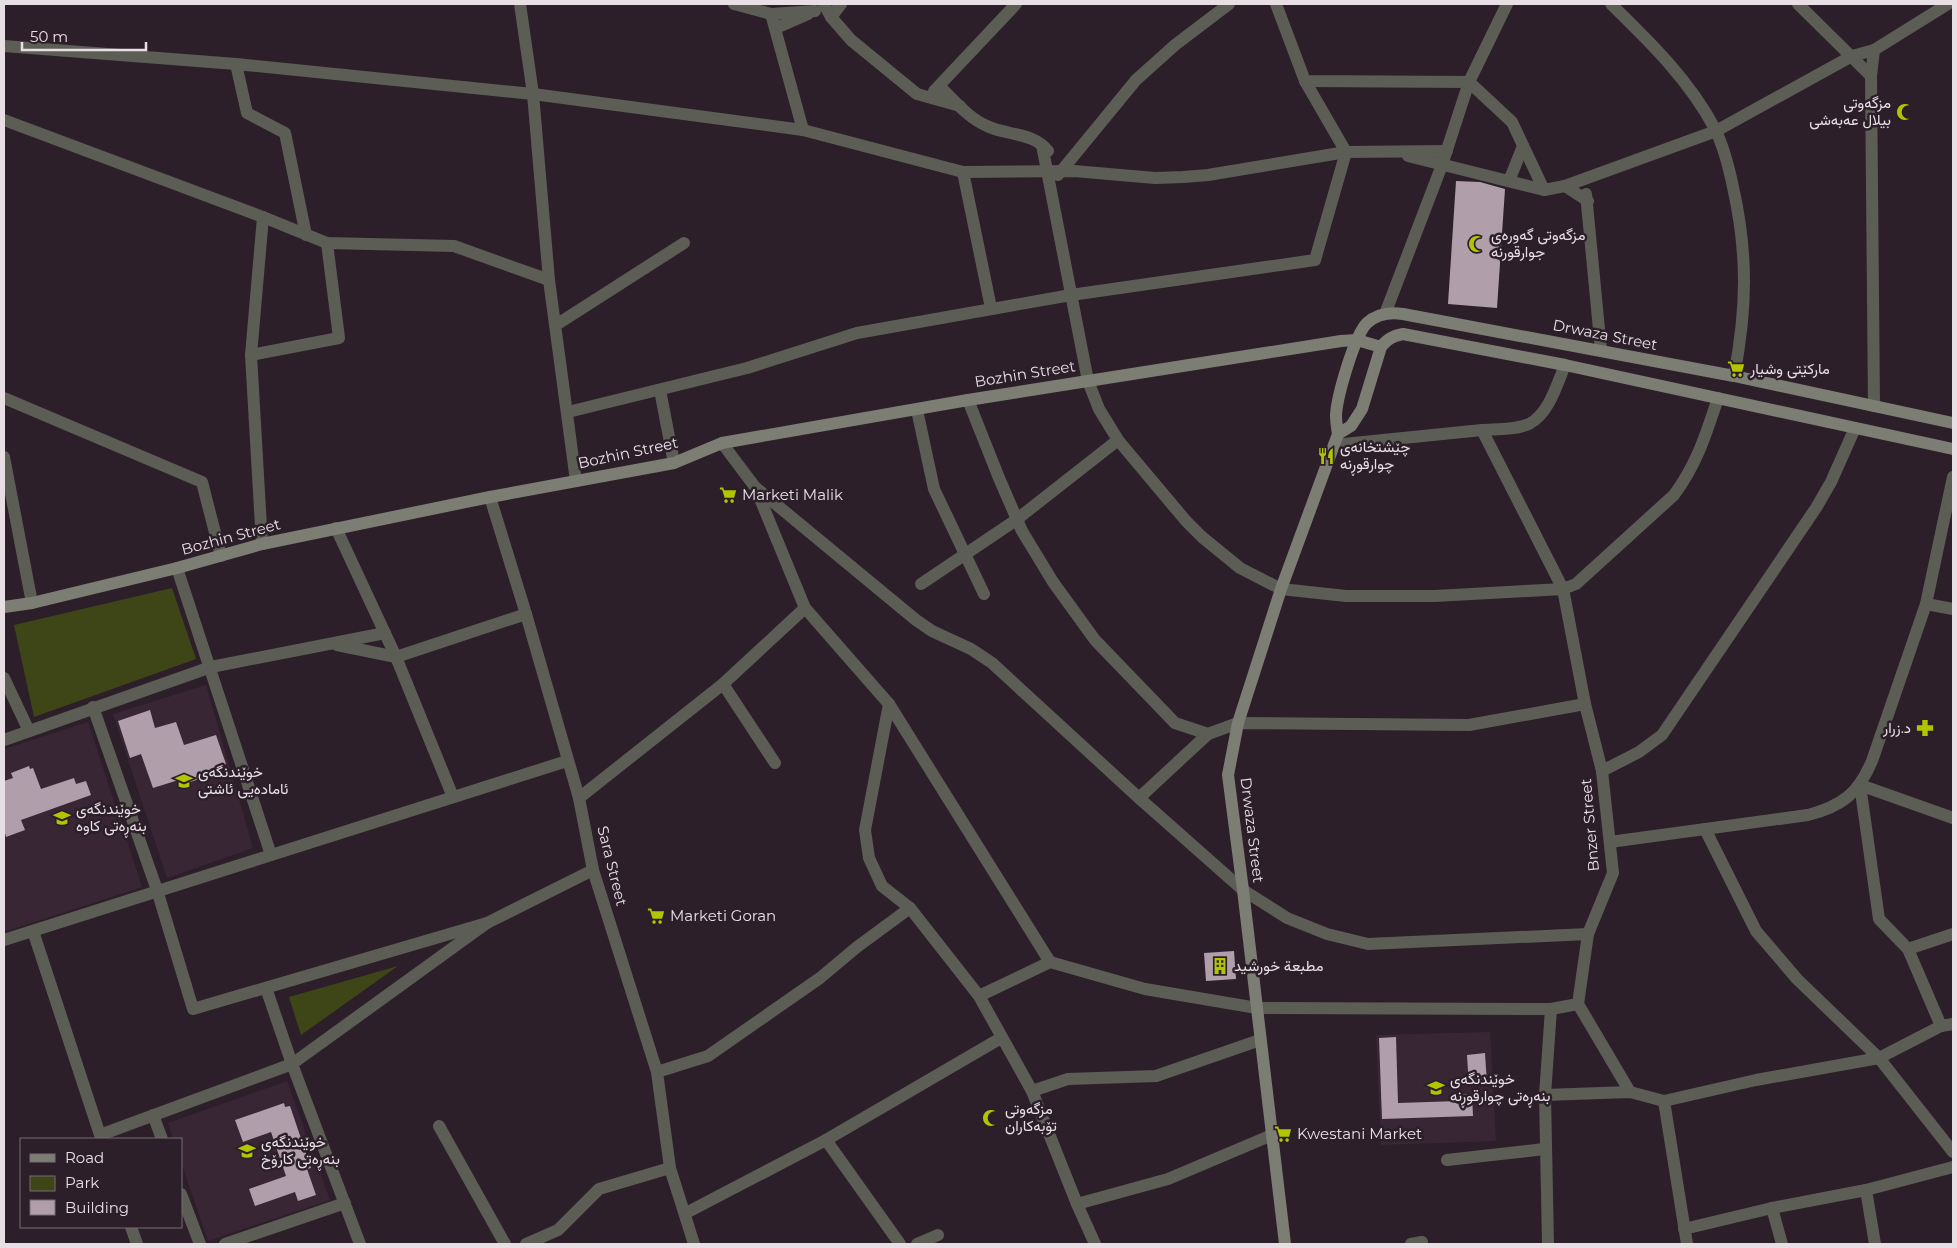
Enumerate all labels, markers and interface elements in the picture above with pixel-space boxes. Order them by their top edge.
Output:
scale bar [22,20,146,52]
text: 50 m [30,27,68,46]
place label: مزگەوتی بیلال عەبەشی [1809,93,1891,130]
mosque icon: مزگەوتی بیلال عەبەشی [1895,102,1915,122]
place label: مزگەوتی گەورەی جوارقورنە [1491,225,1585,261]
mosque icon: مزگەوتی گەورەی جوارقورنە [1467,234,1487,254]
street label: Drwaza Street [1551,315,1659,354]
street label: Bozhin Street [973,356,1077,391]
supermarket icon: مارکێتی وشیار [1726,359,1746,379]
place label: مارکێتی وشیار [1749,359,1830,379]
street label: Bozhin Street [576,433,680,472]
place label: چێشتخانەی چوارقوڕنە [1340,437,1410,476]
restaurant icon: چێشتخانەی چوارقوڕنە [1316,446,1336,466]
supermarket icon: Marketi Malik [718,485,738,505]
place label: Marketi Malik [742,485,843,504]
street label: Bozhin Street [179,514,283,559]
place label: د.زرار [1882,718,1911,737]
pharmacy icon: د.زرار [1915,718,1935,738]
place label: خوێندنگەی ئامادەیی ئاشتی [198,762,288,799]
school or university icon: خوێندنگەی ئامادەیی ئاشتی [174,771,194,791]
street label: Drwaza Street [1237,776,1268,884]
street label: Bnzer Street [1576,778,1603,872]
place label: خوێندنگەی بنەڕەتی کاوە [76,799,147,838]
school or university icon: خوێندنگەی بنەڕەتی کاوە [52,808,72,828]
street label: Sara Street [593,824,632,908]
supermarket icon: Marketi Goran [646,906,666,926]
place label: Marketi Goran [670,906,776,925]
building icon: مطبعة خورشيد [1210,956,1230,976]
place label: مطبعة خورشيد [1234,956,1324,975]
place label: خوێندنگەی بنەڕەتی چوارقوڕنە [1450,1069,1550,1108]
school or university icon: خوێندنگەی بنەڕەتی چوارقوڕنە [1426,1078,1446,1098]
place label: مزگەوتی تۆبەکاران [1005,1099,1057,1135]
mosque icon: مزگەوتی تۆبەکاران [981,1108,1001,1128]
supermarket icon: Kwestani Market [1273,1124,1293,1144]
place label: Kwestani Market [1297,1124,1422,1143]
place label: خوێندنگەی بنەڕەتی کارۆخ [261,1132,340,1171]
legend [20,1138,182,1228]
school or university icon: خوێندنگەی بنەڕەتی کارۆخ [237,1141,257,1161]
text: Road [65,1148,104,1167]
text: Park [65,1173,99,1192]
text: Building [65,1198,129,1217]

